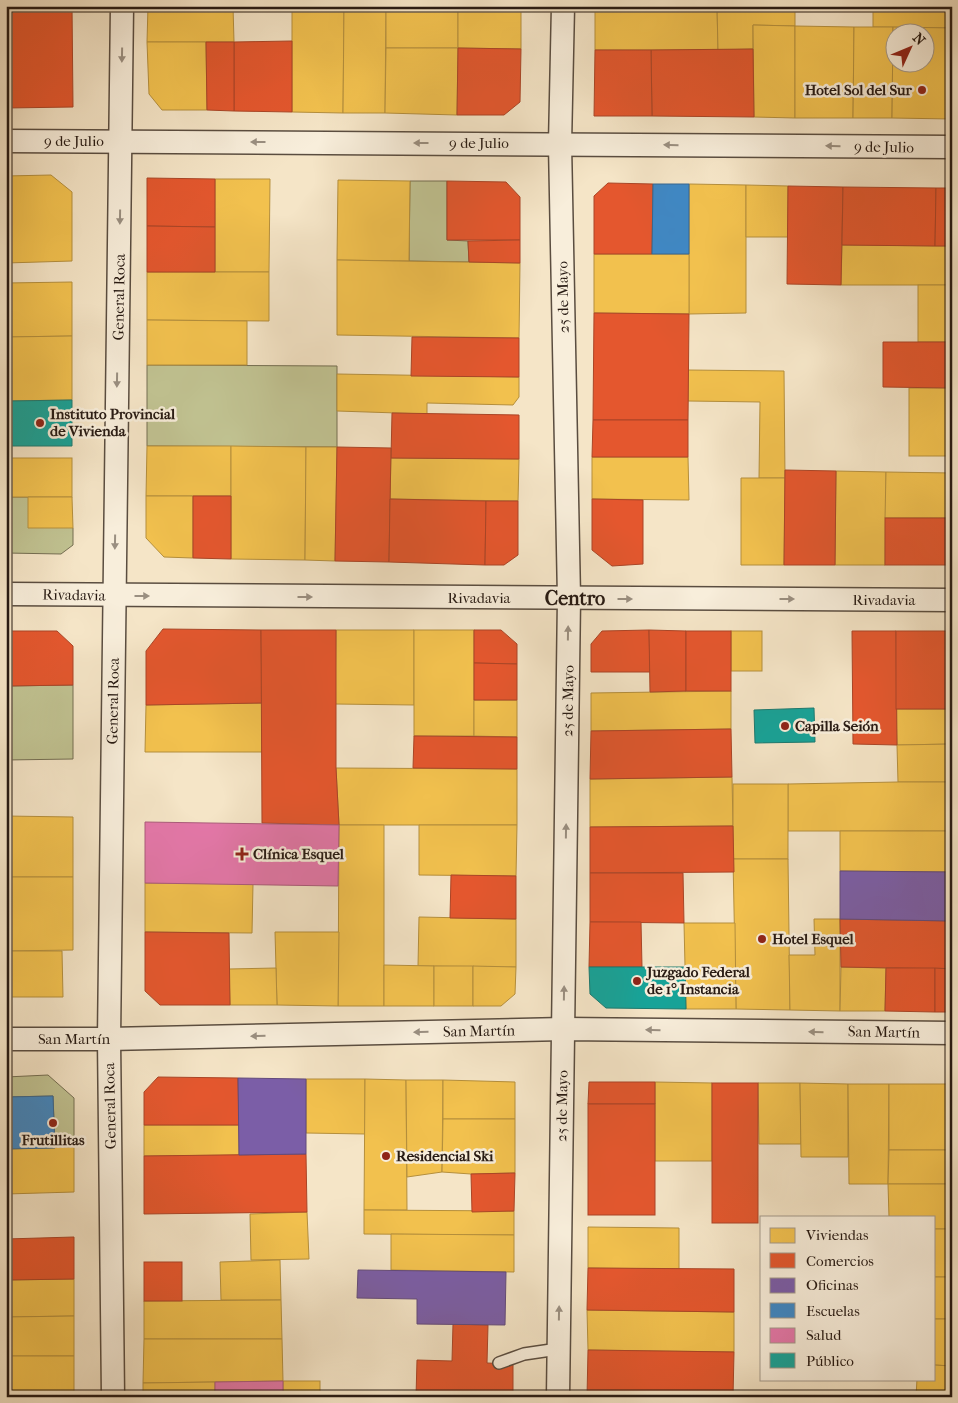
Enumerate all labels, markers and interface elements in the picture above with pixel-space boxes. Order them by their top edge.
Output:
north arrow [886,22,936,72]
text: N [909,30,929,49]
one-way arrow [118,47,126,63]
place label: Hotel Sol del Sur [805,81,913,99]
marker: Hotel Sol del Sur [916,84,928,96]
street label: 9 de Julio [44,132,104,150]
street label: 9 de Julio [449,134,509,152]
street label: 9 de Julio [854,137,914,157]
one-way arrow [250,138,266,146]
one-way arrow [412,139,428,147]
one-way arrow [662,141,678,149]
one-way arrow [825,142,841,150]
one-way arrow [116,210,124,226]
street label: General Roca [109,252,129,340]
street label: 25 de Mayo [553,260,573,333]
one-way arrow [113,372,121,388]
place label: Instituto Provincial de Vivienda [50,405,176,440]
marker: Instituto Provincial de Vivienda [34,417,46,429]
one-way arrow [111,535,119,551]
street label: Rivadavia [42,585,107,605]
district label: Centro [545,587,605,610]
street label: Rivadavia [447,589,512,607]
street label: Rivadavia [852,591,917,609]
one-way arrow [135,592,151,600]
one-way arrow [297,593,313,601]
one-way arrow [617,595,633,603]
one-way arrow [780,596,796,604]
one-way arrow [565,625,573,641]
street label: General Roca [103,656,123,744]
street label: 25 de Mayo [558,664,578,737]
place label: Capilla Seión [795,717,879,735]
marker: Capilla Seión [779,720,791,732]
one-way arrow [562,822,570,838]
place label: Clínica Esquel [253,845,345,863]
marker: Clínica Esquel [235,847,249,861]
place label: Hotel Esquel [772,930,855,948]
marker: Hotel Esquel [756,933,768,945]
place label: Juzgado Federal de 1° Instancia [645,963,751,998]
marker: Juzgado Federal de 1° Instancia [631,975,643,987]
one-way arrow [560,985,568,1001]
street label: San Martín [443,1021,516,1041]
street label: San Martín [848,1022,921,1042]
one-way arrow [645,1026,661,1034]
one-way arrow [412,1028,428,1036]
one-way arrow [807,1028,823,1036]
street label: San Martín [38,1030,110,1048]
one-way arrow [250,1032,266,1040]
street label: General Roca [100,1061,120,1149]
street label: 25 de Mayo [552,1069,572,1142]
marker: Frutillitas [47,1117,59,1129]
place label: Frutillitas [20,1131,85,1149]
place label: Residencial Ski [396,1147,494,1165]
marker: Residencial Ski [380,1150,392,1162]
legend [760,1216,936,1380]
text: Viviendas [805,1226,869,1244]
text: Comercios [806,1252,874,1270]
text: Oficinas [806,1276,859,1294]
text: Escuelas [806,1302,860,1320]
one-way arrow [555,1305,563,1321]
text: Salud [806,1326,842,1344]
text: Público [806,1352,854,1370]

